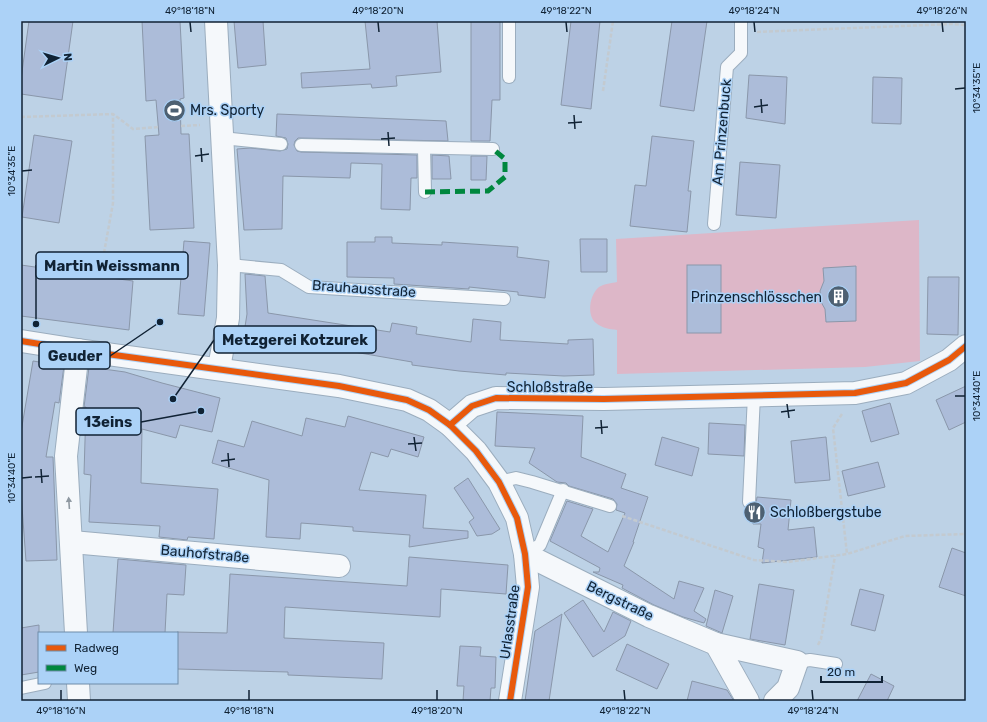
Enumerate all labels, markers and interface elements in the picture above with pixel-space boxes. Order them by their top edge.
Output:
text: 49°18'18"N [165,5,215,17]
text: 49°18'20"N [352,5,404,17]
text: 49°18'22"N [540,5,592,17]
text: 49°18'24"N [728,5,780,17]
text: 49°18'26"N [917,5,968,17]
north arrow [38,38,78,78]
text: N [61,53,74,62]
text: 10°34'35"E [971,63,983,113]
street label: Am Prinzenbuck [709,77,735,186]
sports icon: Mrs. Sporty [162,97,188,123]
place label: Mrs. Sporty [190,102,264,119]
text: 10°34'35"E [6,146,18,196]
callout: Martin Weissmann [36,252,188,279]
text: Martin Weissmann [44,257,180,275]
street label: Brauhausstraße [311,277,417,301]
building icon: Prinzenschlösschen [825,284,851,310]
place label: Prinzenschlösschen [691,289,822,306]
callout: Metzgerei Kotzurek [214,326,376,353]
text: Metzgerei Kotzurek [222,331,368,349]
callout: Geuder [39,342,110,369]
text: Geuder [48,347,102,365]
text: 10°34'40"E [971,371,983,421]
street label: Schloßstraße [507,379,593,396]
callout: 13eins [76,408,141,435]
text: 13eins [84,413,132,431]
text: 10°34'40"E [6,453,18,503]
one-way arrow [66,497,73,509]
restaurant icon: Schloßbergstube [742,499,768,525]
place label: Schloßbergstube [770,504,882,521]
street label: Bauhofstraße [160,542,250,566]
street label: Bergstraße [584,578,656,625]
street label: Urlasstraße [496,584,524,660]
legend [38,632,178,684]
text: Radweg [74,641,119,655]
scale bar [821,658,882,684]
text: Weg [74,661,97,675]
text: 20 m [827,665,855,679]
text: 49°18'16"N [36,705,86,717]
text: 49°18'18"N [224,705,274,717]
text: 49°18'20"N [411,705,463,717]
text: 49°18'22"N [599,705,651,717]
text: 49°18'24"N [787,705,839,717]

